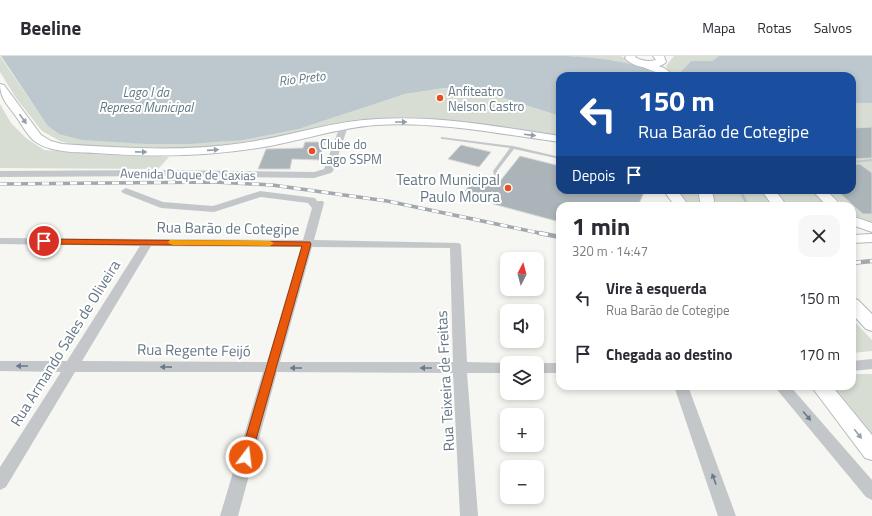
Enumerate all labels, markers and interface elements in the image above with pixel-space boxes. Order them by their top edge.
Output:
text: Beeline [20,13,81,42]
text: Mapa [702,17,735,38]
text: Rotas [757,17,792,38]
text: Salvos [814,17,852,38]
water label: Rio Preto [278,65,327,91]
text: 150 m [638,79,715,122]
place label: Anfiteatro Nelson Castro [448,81,525,116]
water label: Lago I da Represa Municipal [99,82,195,117]
icon: left [572,88,624,140]
marker: Anfiteatro Nelson Castro [435,93,445,103]
one-way arrow [19,114,27,124]
text: Rua Barão de Cotegipe [638,118,809,145]
one-way arrow [395,119,408,125]
one-way arrow [524,132,536,138]
place label: Clube do Lago SSPM [320,134,382,169]
marker: Clube do Lago SSPM [307,146,317,156]
one-way arrow [207,147,219,154]
one-way arrow [135,148,147,155]
street label: Avenida Duque de Caxias [120,163,256,185]
text: Depois [572,164,615,187]
icon: arrive [623,164,645,186]
place label: Teatro Municipal Paulo Moura [396,168,500,208]
marker: Teatro Municipal Paulo Moura [503,183,513,193]
text: 1 min [572,208,630,244]
street label: Rua Barão de Cotegipe [156,215,300,241]
button: close [798,215,840,257]
pin [27,224,61,258]
icon: arrive [33,230,55,252]
text: 320 m · 14:47 [572,241,648,261]
north arrow [500,252,544,296]
map controls [500,252,544,504]
street label: Rua Armando Sales de Oliveira [4,255,126,431]
text: Vire à esquerda [606,277,707,300]
icon: left [572,287,594,309]
text: 150 m [799,287,840,310]
text: Rua Barão de Cotegipe [606,300,730,320]
button: sound [500,304,544,348]
street label: Rua Teixeira de Freitas [430,310,460,452]
street label: Rua Regente Feijó [137,338,251,362]
icon: arrive [572,343,594,365]
text: Chegada ao destino [606,343,732,366]
text: 170 m [799,343,840,366]
button: layers [500,356,544,400]
one-way arrow [15,363,28,369]
one-way arrow [159,364,172,370]
one-way arrow [289,365,302,371]
one-way arrow [419,365,432,371]
button: + [500,408,544,452]
one-way arrow [802,410,811,421]
one-way arrow [854,428,863,439]
position arrow [225,436,267,478]
button: − [500,460,544,504]
one-way arrow [711,473,717,485]

